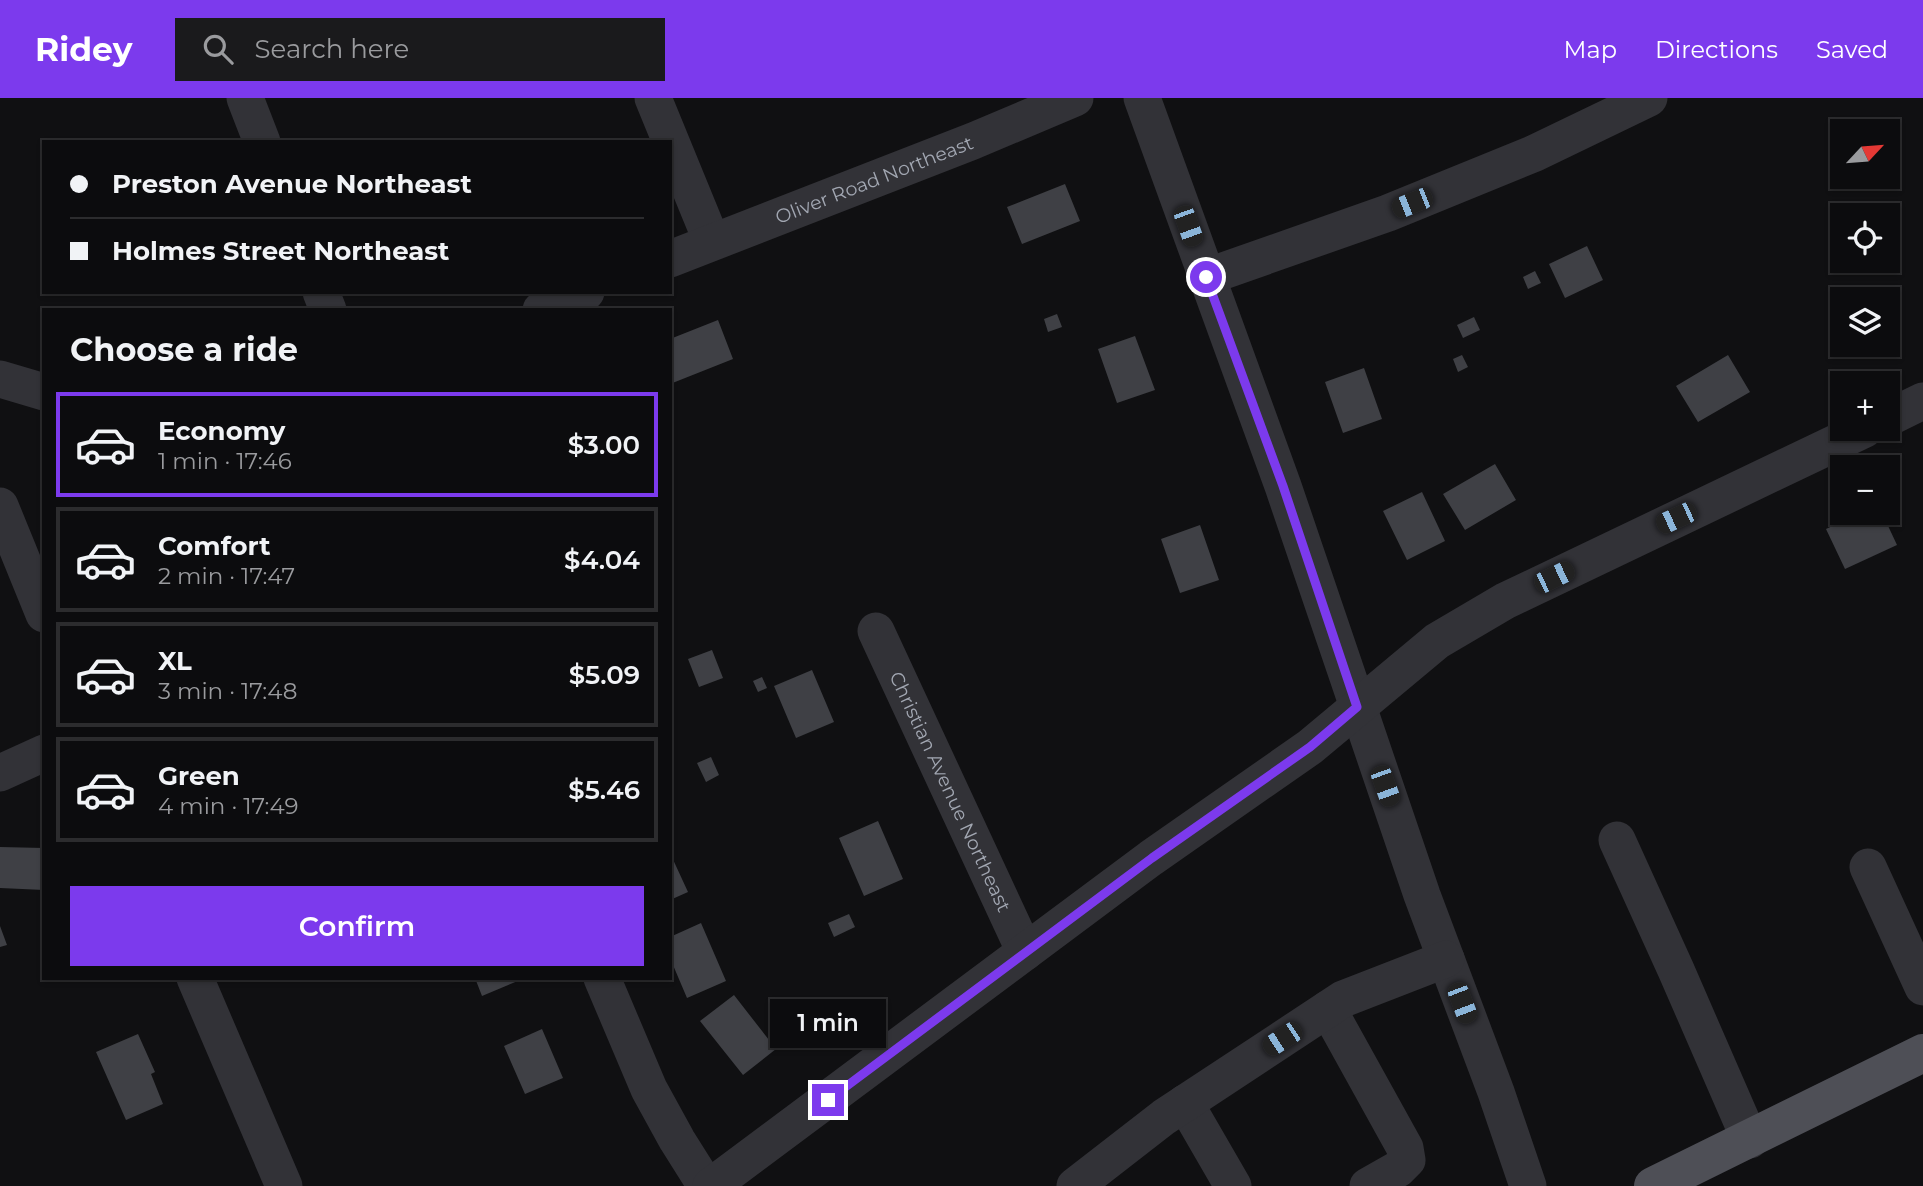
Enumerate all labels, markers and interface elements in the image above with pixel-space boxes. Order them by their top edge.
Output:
search box [175,18,665,81]
text: Ridey [35,29,133,69]
icon: search [199,30,237,68]
text: Search here [255,33,409,65]
text: Map [1564,35,1617,64]
text: Directions [1655,35,1778,64]
text: Saved [1816,35,1888,64]
north arrow [1830,119,1900,189]
map controls [1830,119,1900,525]
street label: Oliver Road Northeast [772,131,976,228]
text: Preston Avenue Northeast [112,168,472,200]
car [1389,185,1436,221]
car [1171,203,1206,249]
button: locate [1830,203,1900,273]
text: Holmes Street Northeast [112,235,449,267]
route start [1190,261,1222,293]
button: layers [1830,287,1900,357]
text: Choose a ride [70,330,298,369]
button: + [1830,371,1900,441]
icon: car [74,413,137,476]
text: Economy [158,415,285,447]
text: $3.00 [568,429,640,461]
text: 1 min · 17:46 [158,447,292,475]
button: − [1830,455,1900,525]
car [1653,500,1700,536]
icon: car [74,528,137,591]
text: Comfort [158,530,270,562]
text: $4.04 [564,544,640,576]
car [1531,558,1578,596]
text: 2 min · 17:47 [158,562,295,590]
icon: car [74,643,137,706]
text: XL [158,645,192,677]
text: $5.09 [569,659,640,691]
street label: Christian Avenue Northeast [885,668,1016,916]
text: 3 min · 17:48 [158,677,297,705]
icon: car [74,758,137,821]
text: Green [158,760,240,792]
car [1368,763,1403,809]
text: $5.46 [568,774,640,806]
text: 4 min · 17:49 [158,792,299,820]
button: Confirm [70,886,644,966]
car [1445,980,1480,1026]
callout: 1 min [770,998,886,1048]
text: 1 min [797,1009,859,1037]
car [1259,1019,1306,1059]
route end [812,1084,844,1116]

